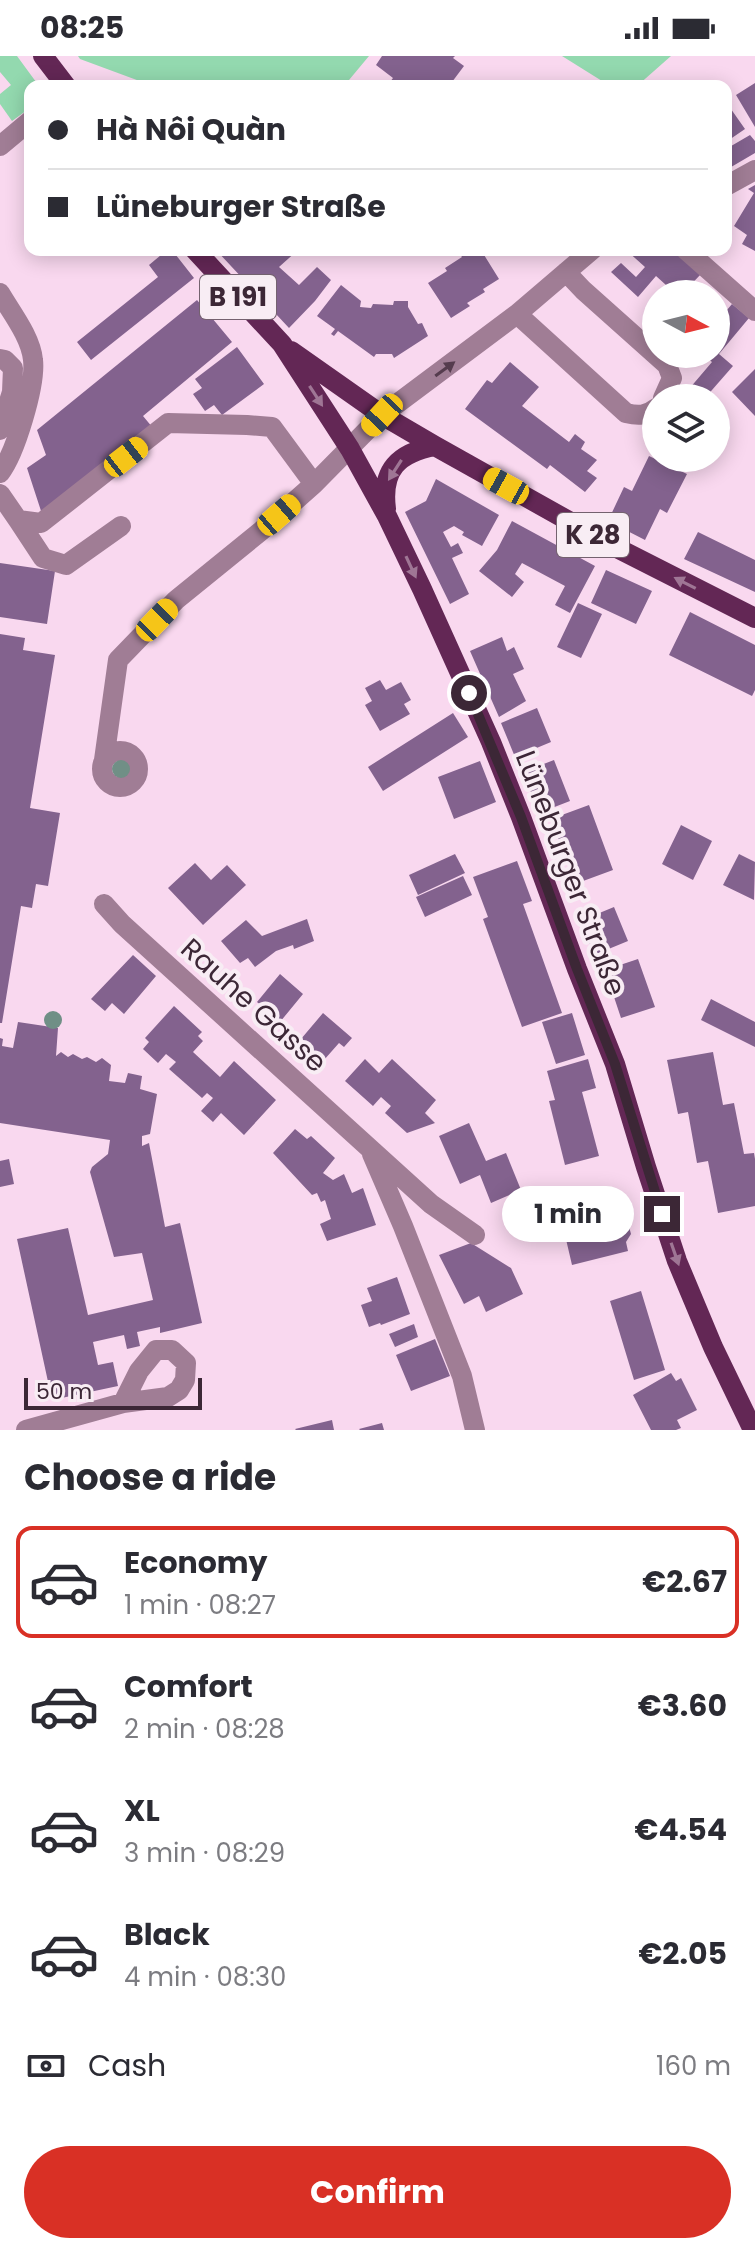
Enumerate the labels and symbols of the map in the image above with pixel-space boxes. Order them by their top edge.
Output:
road number: B 191 [200,275,276,319]
north arrow [642,280,730,368]
one-way arrow [434,361,456,377]
one-way arrow [308,386,323,407]
car [357,389,407,441]
car [100,433,152,481]
one-way arrow [387,459,402,480]
car [479,464,533,508]
car [253,490,305,540]
road number: K 28 [557,513,629,557]
one-way arrow [404,556,418,579]
one-way arrow [674,576,697,590]
car [132,594,182,646]
route start [451,675,487,711]
street label: Lüneburger Straße [506,745,635,1001]
street label: Rauhe Gasse [172,929,335,1081]
callout: 1 min [502,1186,634,1242]
route end [644,1196,680,1232]
one-way arrow [669,1242,682,1266]
scale bar [24,1374,202,1410]

